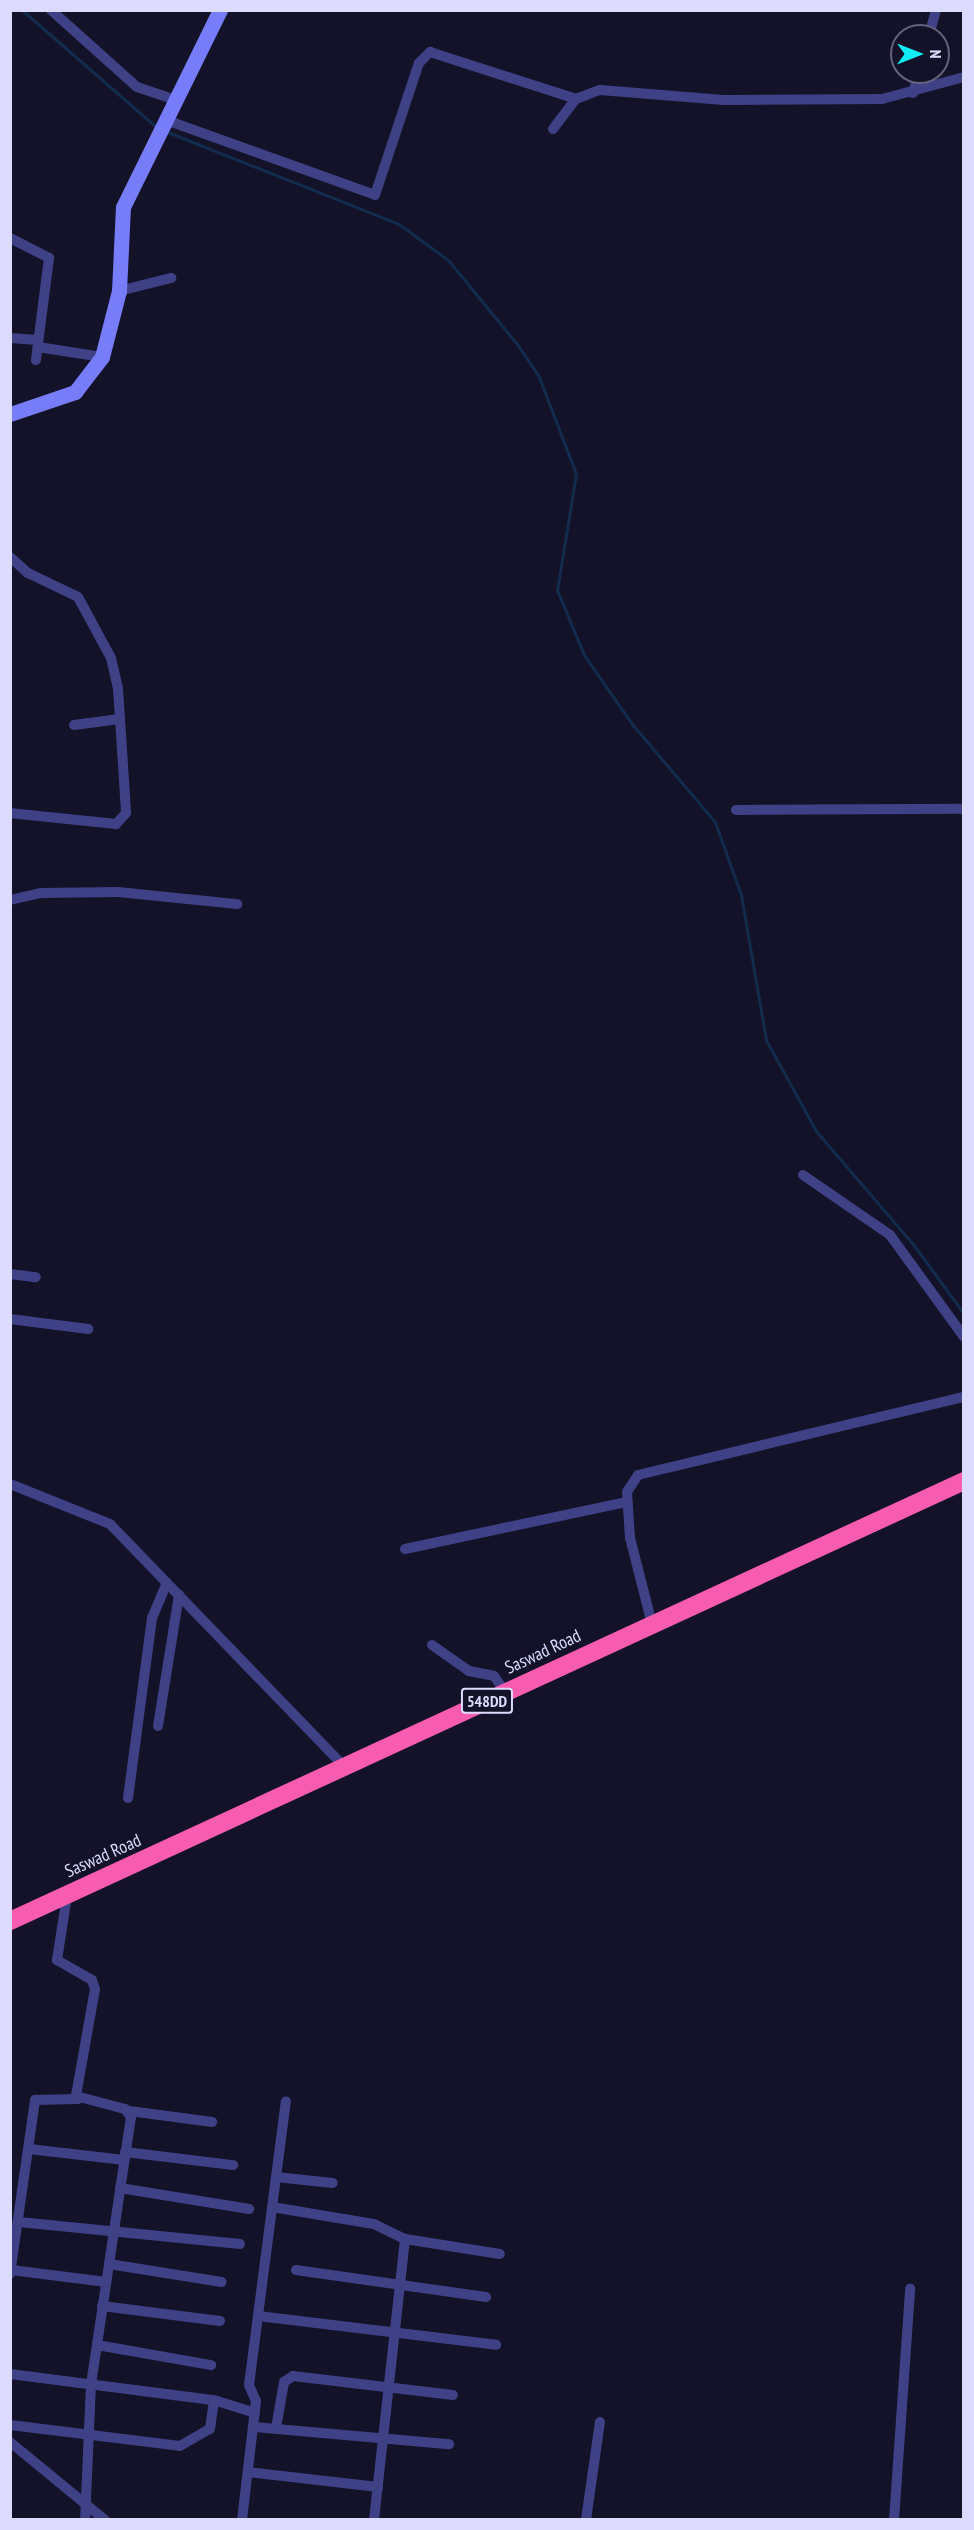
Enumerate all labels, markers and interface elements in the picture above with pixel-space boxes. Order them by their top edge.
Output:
north arrow [890,24,950,84]
text: N [926,50,946,58]
street label: Saswad Road [502,1625,584,1679]
road number: 548DD [460,1688,514,1714]
street label: Saswad Road [62,1830,144,1882]

